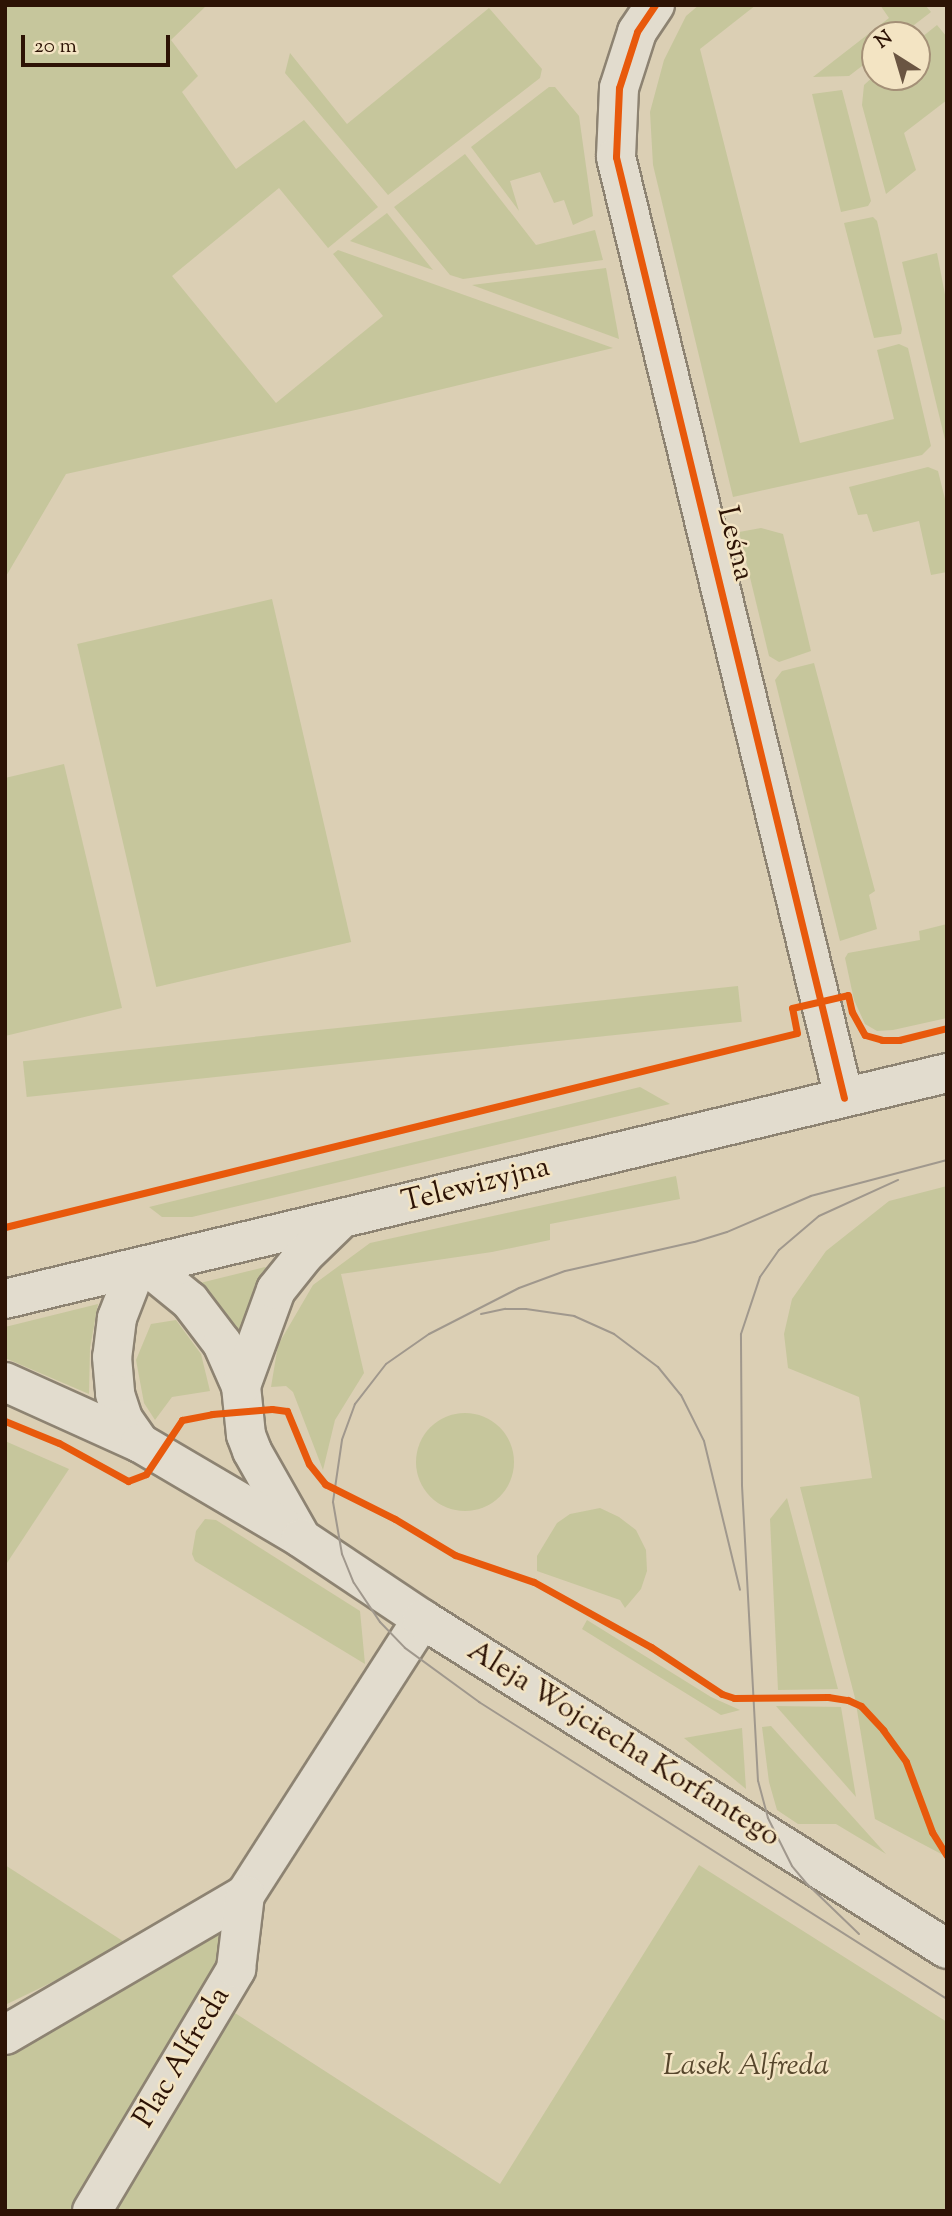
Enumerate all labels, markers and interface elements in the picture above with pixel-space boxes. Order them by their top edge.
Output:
scale bar [24,21,173,65]
north arrow [861,21,931,91]
text: N [870,25,898,56]
text: 20 m [34,32,77,62]
street label: Leśna [707,503,761,585]
street label: Telewizyjna [398,1150,554,1222]
street label: Aleja Wojciecha Korfantego [460,1634,786,1856]
street label: Plac Alfreda [127,1981,239,2135]
park label: Lasek Alfreda [663,2049,829,2085]

